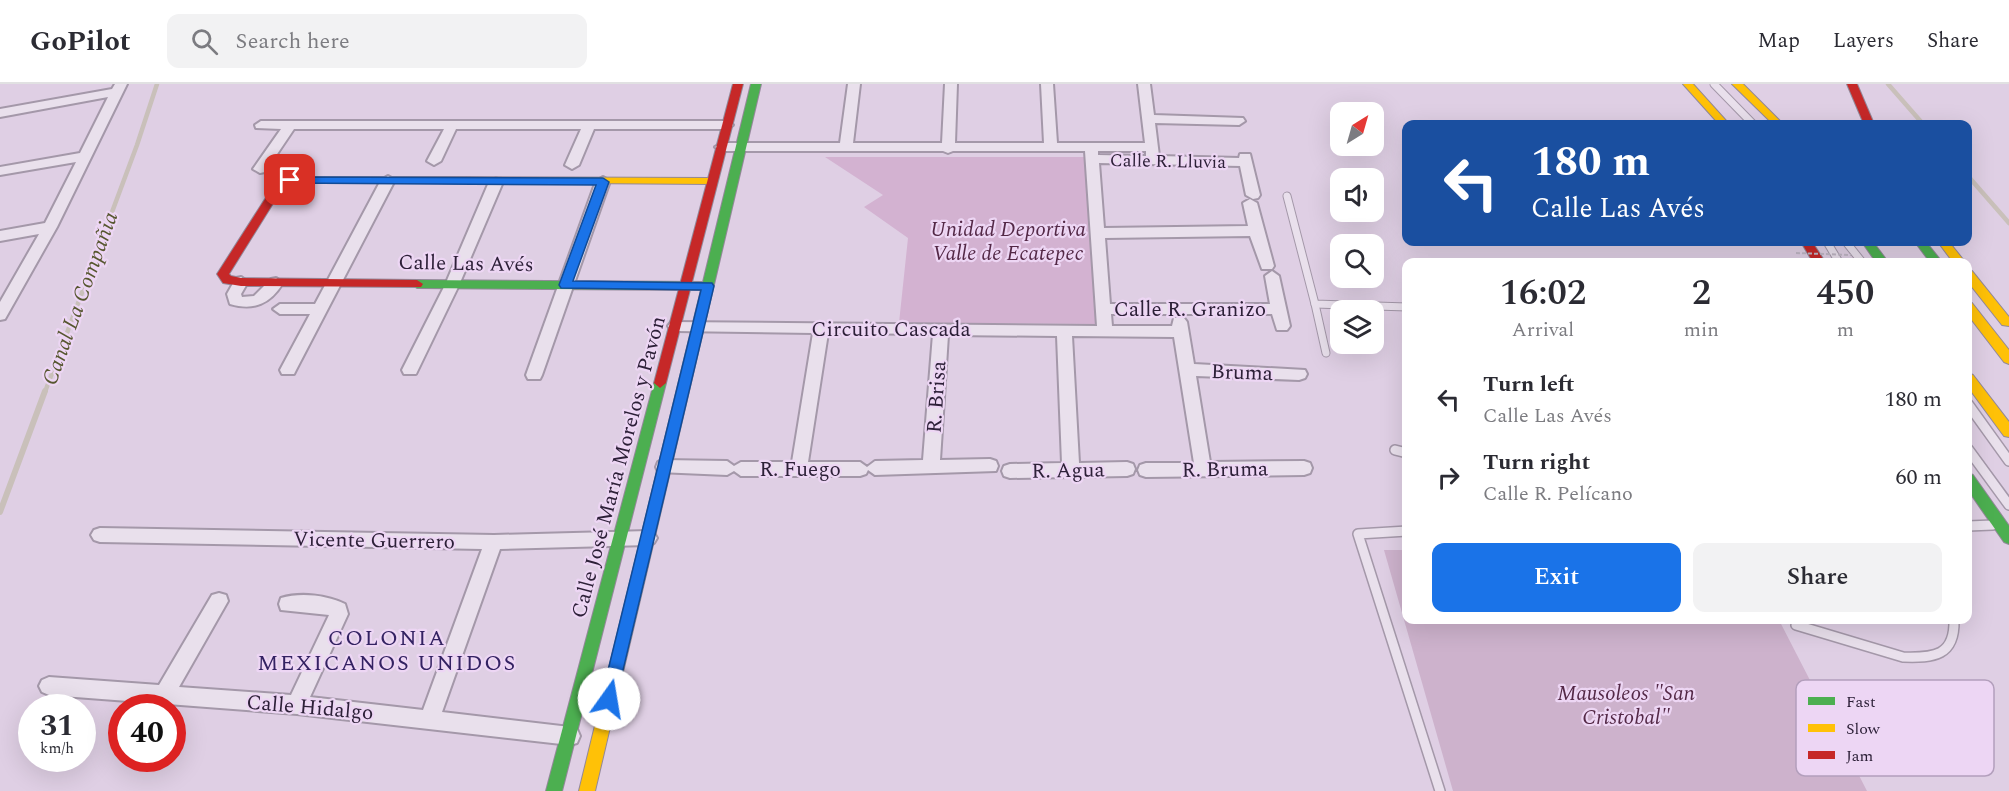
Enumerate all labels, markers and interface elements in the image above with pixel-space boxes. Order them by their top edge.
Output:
search box [167,14,587,68]
text: GoPilot [30,20,131,63]
icon: search [188,25,221,58]
text: Search here [236,25,350,58]
text: Map [1758,25,1800,57]
text: Layers [1833,25,1894,57]
text: Share [1927,25,1979,57]
north arrow [1330,102,1384,156]
map controls [1330,102,1384,354]
text: 180 m [1531,131,1650,194]
icon: left [1432,144,1510,222]
street label: Calle R. Lluvia [1110,147,1227,176]
pin [264,154,315,205]
icon: arrive [273,163,306,196]
button: sound [1330,168,1384,222]
text: Calle Las Avés [1531,188,1705,230]
water label: Canal La Compañia [34,207,127,390]
park label: Unidad Deportiva Valle de Ecatepec [930,214,1086,270]
button: search [1330,234,1384,288]
street label: Calle Las Avés [398,247,534,281]
text: 16:02 [1500,266,1586,321]
text: 2 [1692,266,1711,321]
text: 450 [1816,266,1874,321]
street label: Calle R. Granizo [1114,294,1266,326]
button: layers [1330,300,1384,354]
street label: Calle José María Morelos y Pavón [563,313,675,622]
street label: Circuito Cascada [811,314,971,346]
text: Arrival [1512,315,1574,345]
text: min [1684,315,1719,345]
text: m [1837,315,1854,345]
street label: Bruma [1210,356,1274,390]
street label: R. Brisa [919,359,956,434]
text: Turn left [1483,368,1575,401]
icon: left [1432,383,1465,416]
text: 180 m [1885,383,1942,416]
text: Calle Las Avés [1483,401,1612,431]
text: Turn right [1483,446,1590,479]
street label: R. Bruma [1181,453,1269,487]
street label: R. Fuego [759,454,841,486]
street label: R. Agua [1031,454,1106,488]
icon: right [1432,461,1465,494]
text: 60 m [1896,461,1942,494]
text: Calle R. Pelícano [1483,479,1633,509]
street label: Vicente Guerrero [293,524,455,558]
button: Exit [1432,543,1681,612]
button: Share [1693,543,1942,612]
district label: COLONIA MEXICANOS UNIDOS [257,622,517,680]
position arrow [577,667,641,731]
park label: Mausoleos "San Cristobal" [1557,678,1695,734]
legend [1796,680,1994,776]
street label: Calle Hidalgo [245,687,375,729]
text: Fast [1846,690,1876,714]
speed limit sign: 40 [108,694,186,772]
text: 31 [40,703,74,749]
text: Slow [1846,717,1881,741]
text: km/h [40,737,74,760]
text: Jam [1846,744,1874,768]

